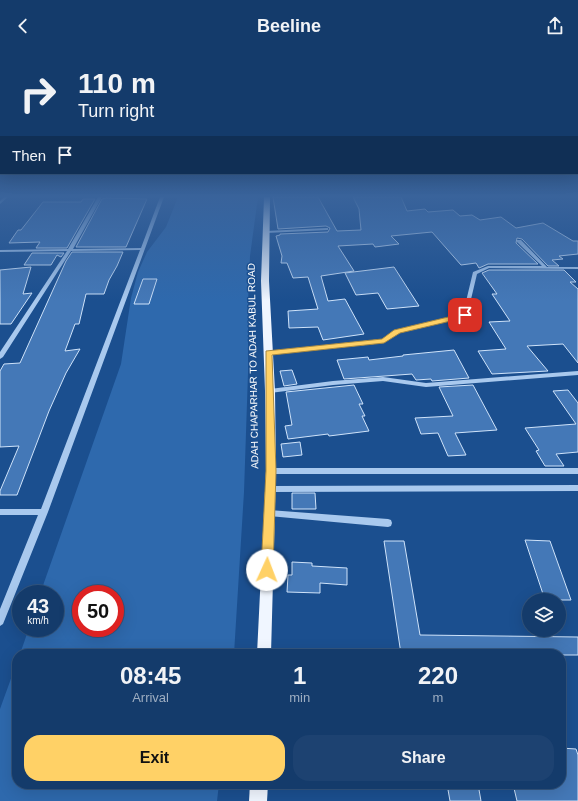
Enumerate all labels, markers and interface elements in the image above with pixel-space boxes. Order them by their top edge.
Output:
icon: back [12,15,34,37]
icon: share [544,15,566,37]
text: Beeline [257,16,321,36]
icon: right [12,68,64,120]
text: 110 m [78,68,156,99]
text: Turn right [78,101,154,121]
icon: arrive [54,144,76,166]
text: Then [12,147,46,164]
street label: ADAH CHAPARHAR TO ADAH KABUL ROAD [246,263,260,469]
pin [448,298,482,332]
icon: arrive [454,304,476,326]
position arrow [246,549,288,591]
speed limit sign: 50 [72,585,124,637]
map controls [522,593,566,637]
button: layers [522,593,566,637]
text: 43 [27,595,49,617]
text: km/h [27,615,49,626]
text: 08:45 [120,662,181,689]
text: 1 [293,662,306,689]
text: 220 [418,662,458,689]
text: Arrival [132,690,169,705]
text: min [289,690,310,705]
text: m [433,690,443,705]
button: Exit [24,735,285,781]
button: Share [293,735,554,781]

